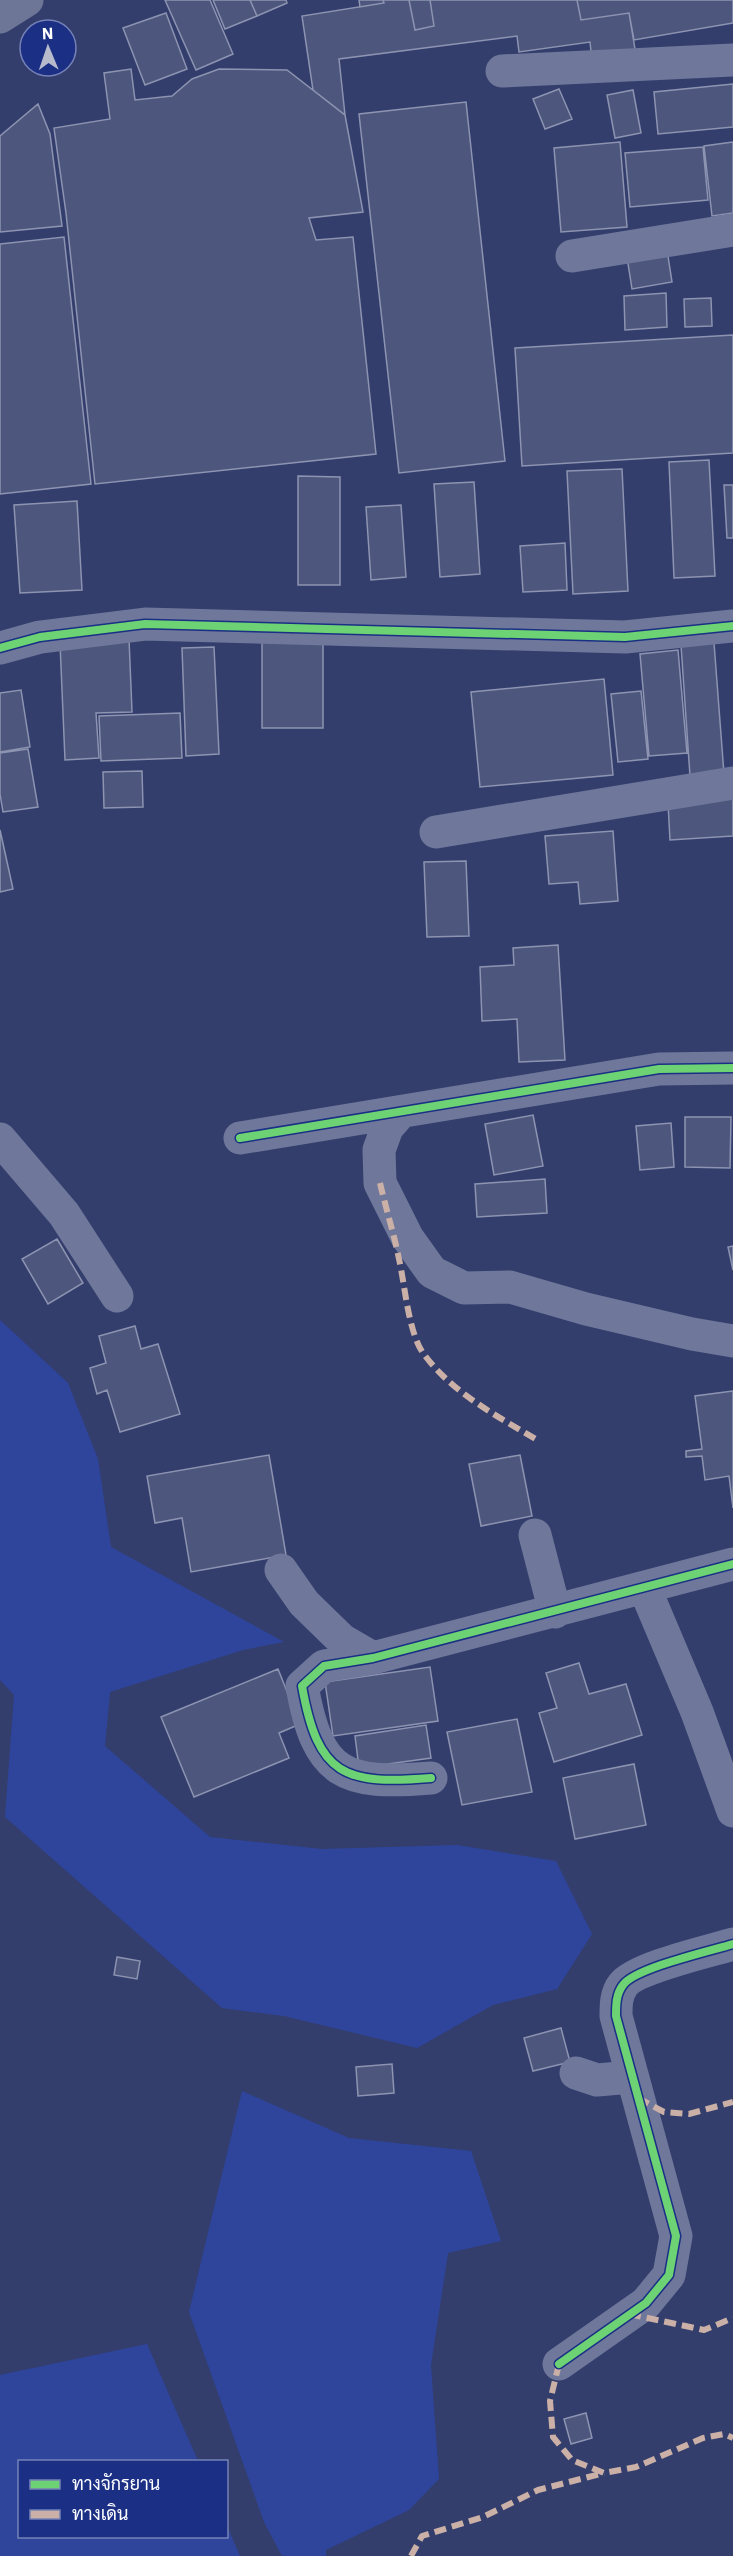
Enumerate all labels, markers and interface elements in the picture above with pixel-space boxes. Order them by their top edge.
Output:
north arrow [18,18,78,78]
text: N [41,23,54,43]
legend [18,2460,228,2538]
text: ทางจักรยาน [72,2472,160,2495]
text: ทางเดิน [72,2502,128,2525]

